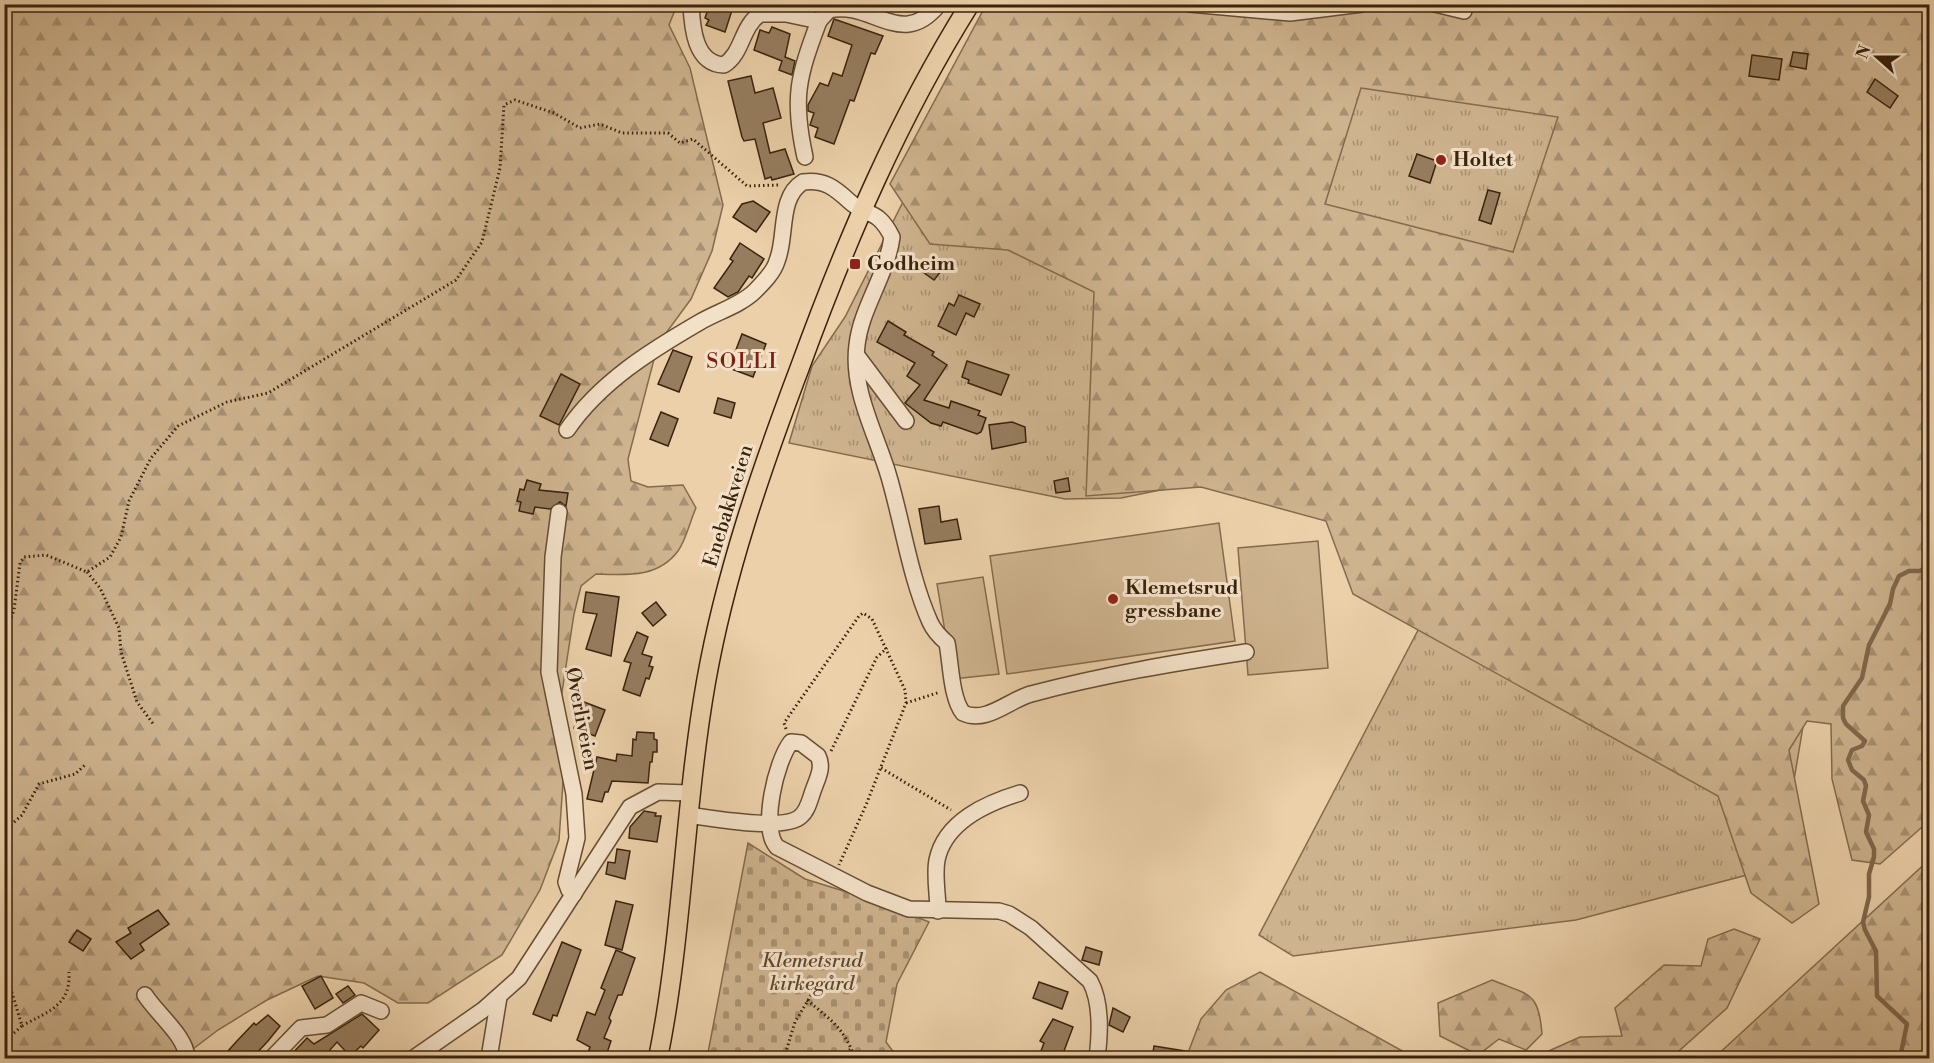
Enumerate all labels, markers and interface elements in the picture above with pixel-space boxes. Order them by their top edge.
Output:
north arrow [1847,27,1907,87]
text: N [1852,42,1876,61]
place label: Holtet [1453,148,1514,173]
marker: Holtet [1434,153,1448,167]
place label: Godheim [867,252,955,277]
marker: Godheim [848,257,862,271]
district label: SOLLI [706,349,778,375]
street label: Enebakkveien [699,442,759,570]
place label: Klemetsrud gressbane [1125,576,1239,624]
marker: Klemetsrud gressbane [1106,592,1120,606]
street label: Øverliveien [559,666,603,773]
park label: Klemetsrud kirkegård [761,949,863,997]

